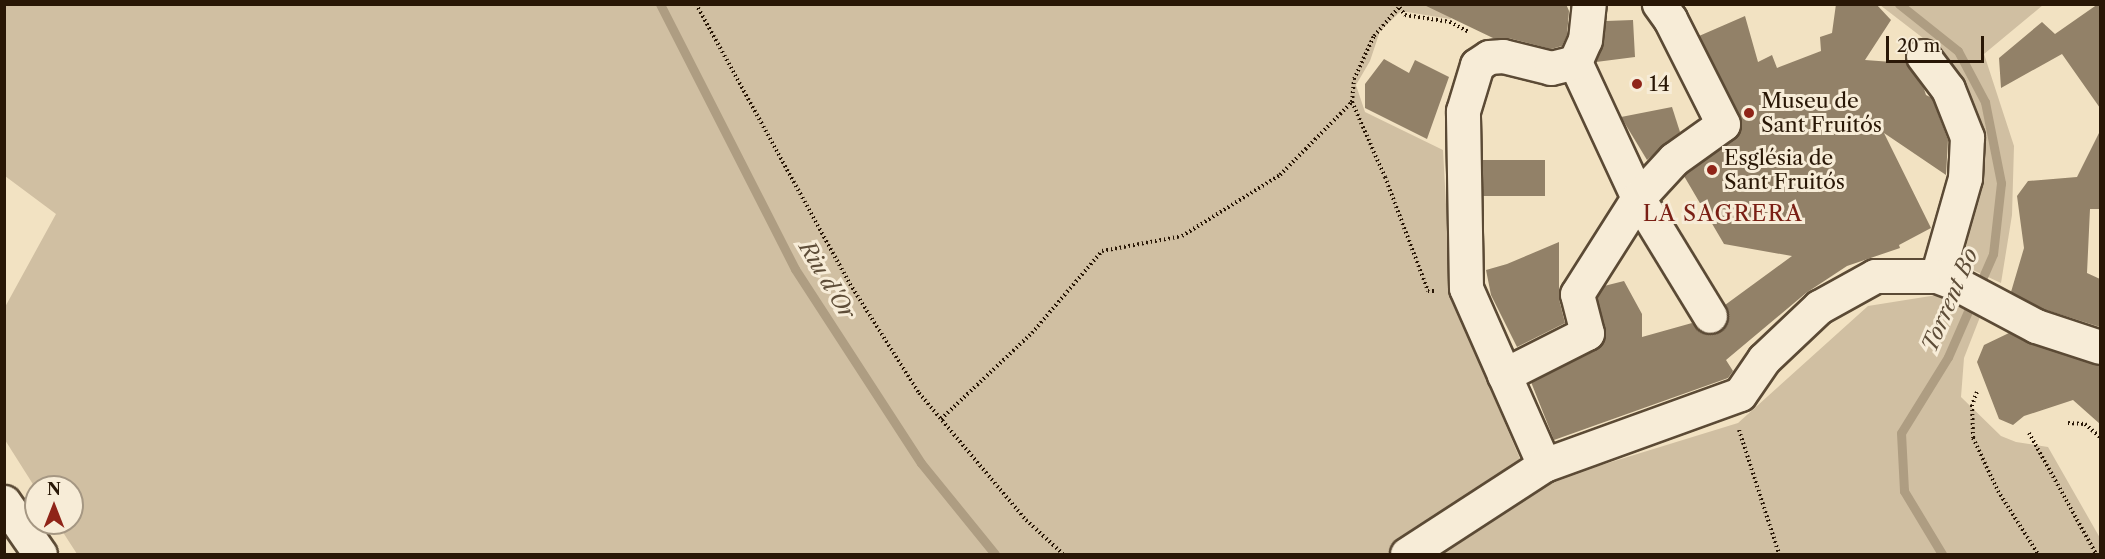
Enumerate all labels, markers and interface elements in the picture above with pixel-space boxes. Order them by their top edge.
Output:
scale bar [1889,24,1986,62]
text: 20 m [1897,35,1940,57]
place label: 14 [1649,71,1670,97]
marker: 14 [1630,77,1644,91]
place label: Museu de Sant Fruitós [1761,88,1882,138]
marker: Museu de Sant Fruitós [1742,106,1756,120]
place label: Església de Sant Fruitós [1724,145,1845,195]
marker: Església de Sant Fruitós [1705,163,1719,177]
district label: LA SAGRERA [1642,201,1804,227]
water label: Riu d'Or [793,236,861,324]
water label: Torrent Bo [1916,244,1984,356]
north arrow [24,475,84,535]
text: N [47,479,61,499]

